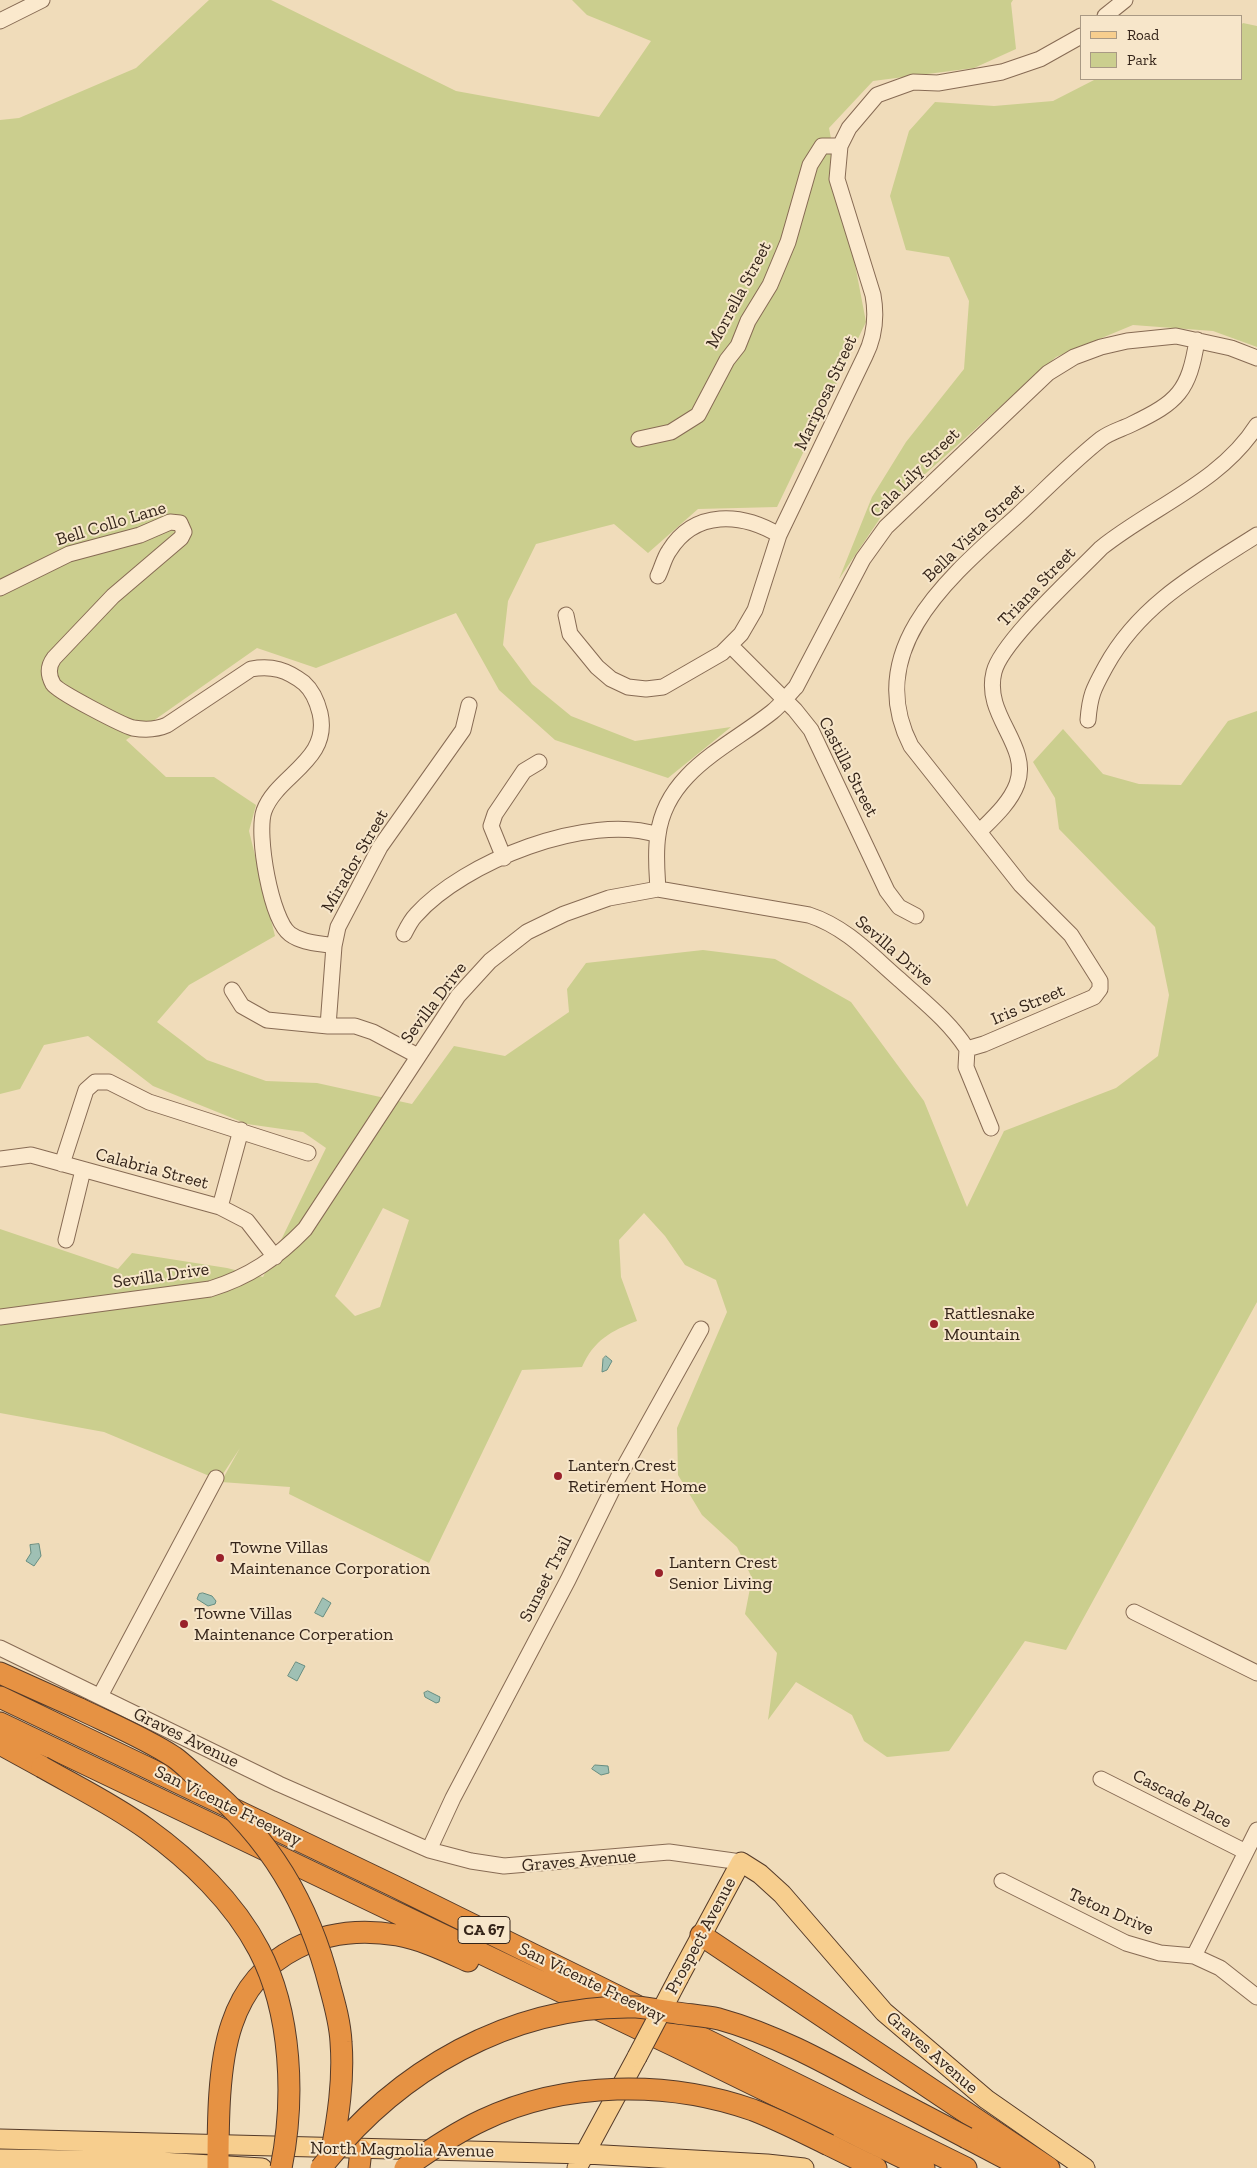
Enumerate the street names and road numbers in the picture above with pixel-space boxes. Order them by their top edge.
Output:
street label: Morrella Street [702,238,776,352]
street label: Mariposa Street [790,332,862,454]
street label: Cala Lily Street [866,424,964,522]
street label: Bella Vista Street [919,479,1029,587]
street label: Bell Collo Lane [53,497,169,551]
street label: Triana Street [994,543,1080,631]
street label: Castilla Street [813,713,883,821]
street label: Mirador Street [317,806,393,916]
street label: Sevilla Drive [850,911,938,991]
street label: Sevilla Drive [396,958,472,1048]
street label: Iris Street [988,980,1068,1030]
street label: Calabria Street [93,1144,211,1194]
street label: Sevilla Drive [112,1259,210,1293]
street label: Sunset Trail [515,1532,577,1626]
street label: Graves Avenue [130,1703,242,1773]
street label: San Vicente Freeway [151,1761,305,1851]
street label: Cascade Place [1129,1765,1235,1833]
street label: Graves Avenue [521,1845,637,1877]
street label: Prospect Avenue [661,1874,741,1998]
street label: Teton Drive [1065,1884,1157,1940]
road number: CA 67 [458,1916,510,1944]
street label: San Vicente Freeway [515,1938,669,2028]
street label: Graves Avenue [882,2007,982,2099]
street label: North Magnolia Avenue [310,2138,494,2162]

